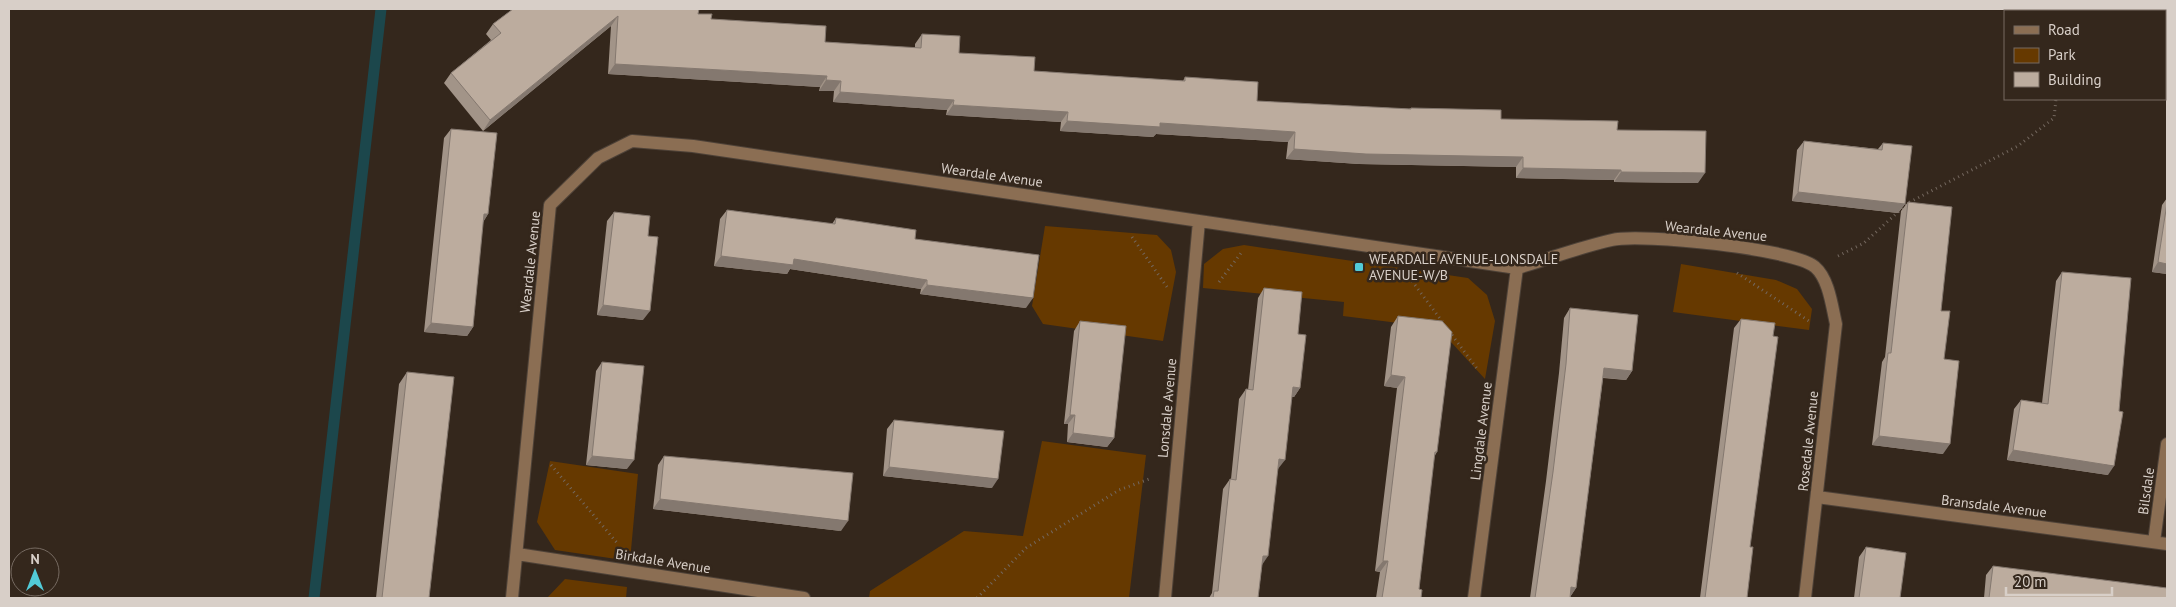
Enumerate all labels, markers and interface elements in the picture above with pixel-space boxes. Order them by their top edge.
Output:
legend [2004,10,2166,100]
text: Road [2048,20,2080,39]
text: Park [2048,45,2076,64]
text: Building [2048,70,2102,89]
street label: Weardale Avenue [940,159,1044,191]
street label: Weardale Avenue [516,210,544,314]
street label: Weardale Avenue [1664,217,1768,245]
place label: WEARDALE AVENUE-LONSDALE AVENUE-W/B [1369,250,1558,284]
marker: WEARDALE AVENUE-LONSDALE AVENUE-W/B [1353,261,1365,273]
street label: Lonsdale Avenue [1154,357,1180,459]
street label: Lingdale Avenue [1466,381,1496,481]
street label: Rosedale Avenue [1794,390,1822,492]
street label: Bilsdale [2134,466,2158,516]
street label: Bransdale Avenue [1940,491,2048,521]
street label: Birkdale Avenue [614,545,712,577]
north arrow [10,547,60,597]
text: N [30,550,40,568]
scale bar [2006,564,2112,596]
text: 20 m [2014,572,2047,591]

